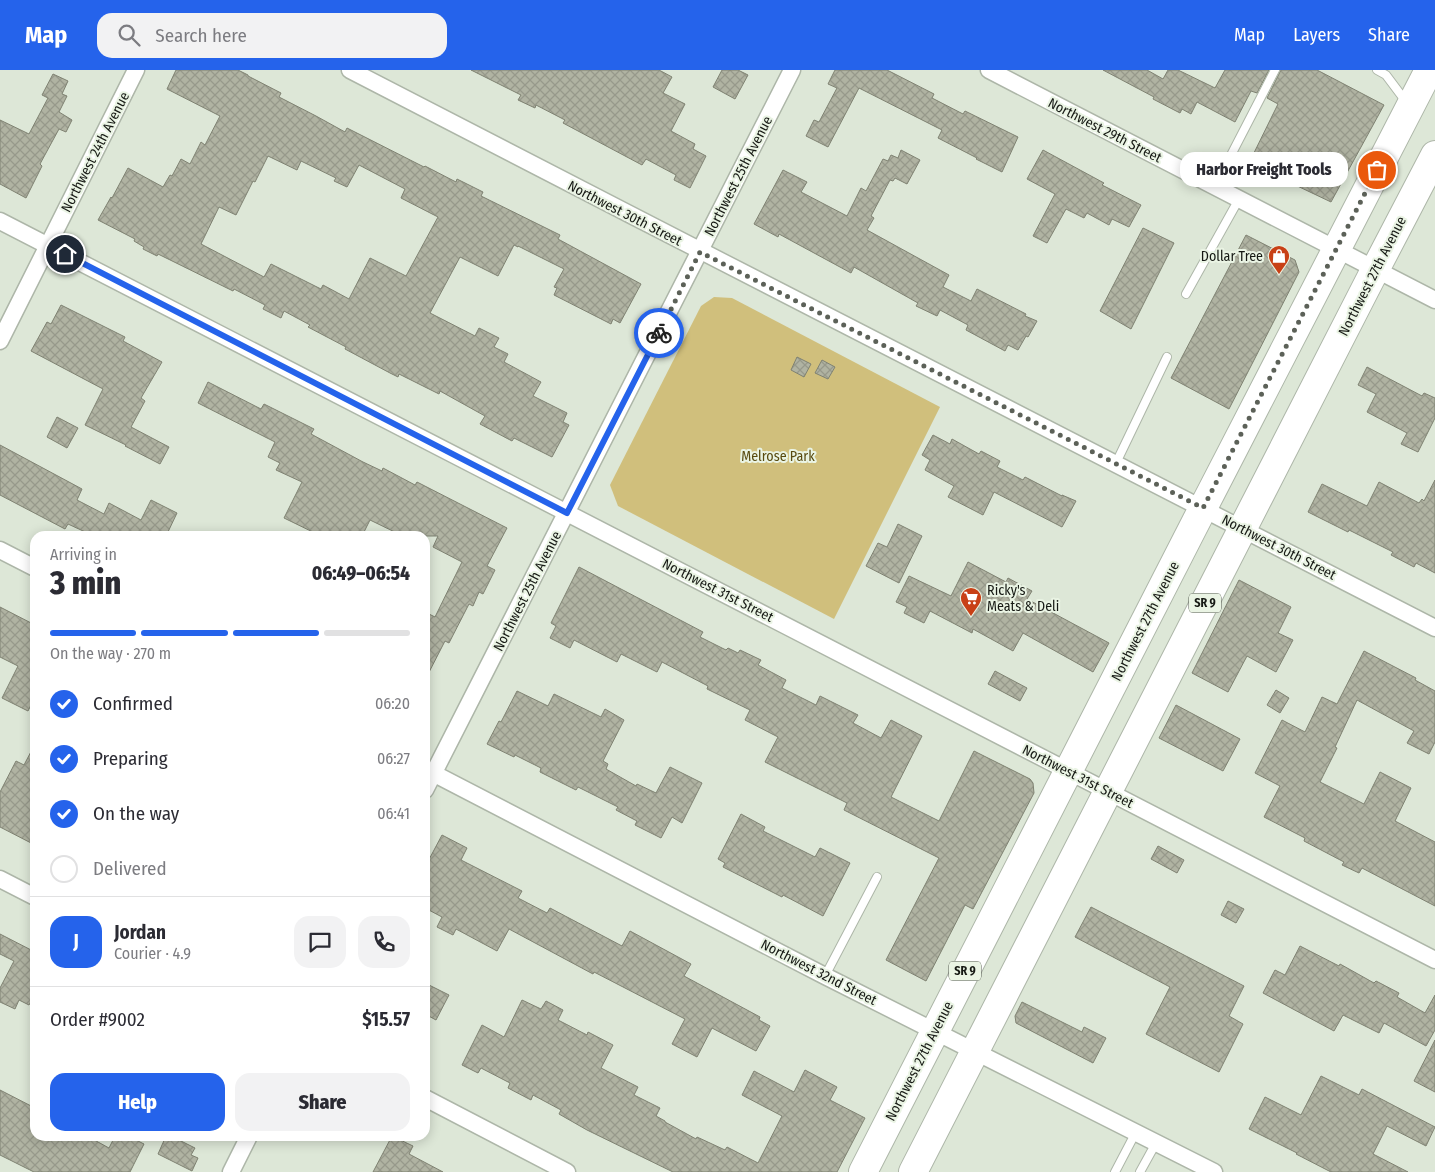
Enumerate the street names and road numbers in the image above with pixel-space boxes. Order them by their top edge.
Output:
street label: Northwest 24th Avenue [58,89,133,215]
street label: Northwest 29th Street [1045,94,1165,167]
street label: Northwest 25th Avenue [701,113,776,239]
street label: Northwest 30th Street [565,177,685,250]
street label: Northwest 27th Avenue [1335,214,1410,339]
street label: Northwest 30th Street [1219,511,1339,584]
street label: Northwest 25th Avenue [490,528,565,654]
street label: Northwest 31st Street [659,555,777,626]
street label: Northwest 27th Avenue [1108,559,1183,684]
road number: SR 9 [1189,594,1221,612]
street label: Northwest 31st Street [1019,741,1137,812]
street label: Northwest 32nd Street [758,936,880,1009]
road number: SR 9 [949,961,981,980]
street label: Northwest 27th Avenue [882,999,957,1124]

